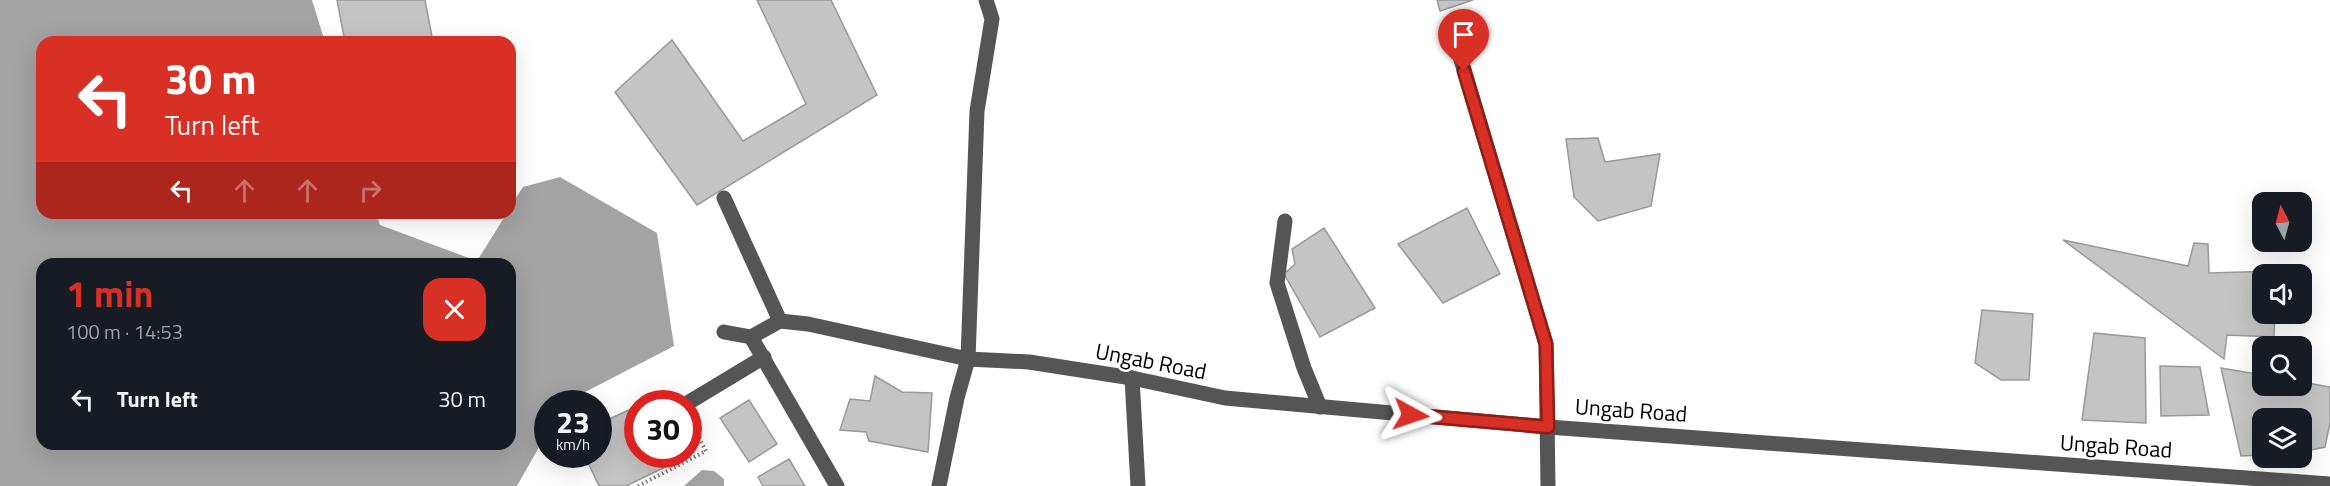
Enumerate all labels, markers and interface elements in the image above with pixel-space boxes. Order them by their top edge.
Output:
pin [1438,9,1489,71]
icon: arrive [1447,18,1480,51]
text: 30 m [165,46,257,110]
icon: left [66,60,144,138]
text: Turn left [165,104,259,145]
icon: left [165,174,198,207]
icon: ahead [228,174,261,207]
icon: ahead [291,174,324,207]
icon: right [354,174,387,207]
north arrow [2252,192,2312,252]
map controls [2252,192,2312,468]
button: sound [2252,264,2312,324]
text: 1 min [66,266,153,321]
button: close [423,278,486,341]
text: 100 m · 14:53 [66,316,183,347]
street label: Ungab Road [1093,334,1209,388]
button: search [2252,336,2312,396]
text: Turn left [117,382,198,416]
text: 30 m [438,382,486,416]
icon: left [66,383,99,416]
position arrow [1379,383,1443,447]
street label: Ungab Road [1574,389,1688,431]
speed limit sign: 30 [624,390,702,468]
text: 23 [556,399,590,445]
button: layers [2252,408,2312,468]
street label: Ungab Road [2059,425,2173,467]
text: km/h [556,433,590,456]

